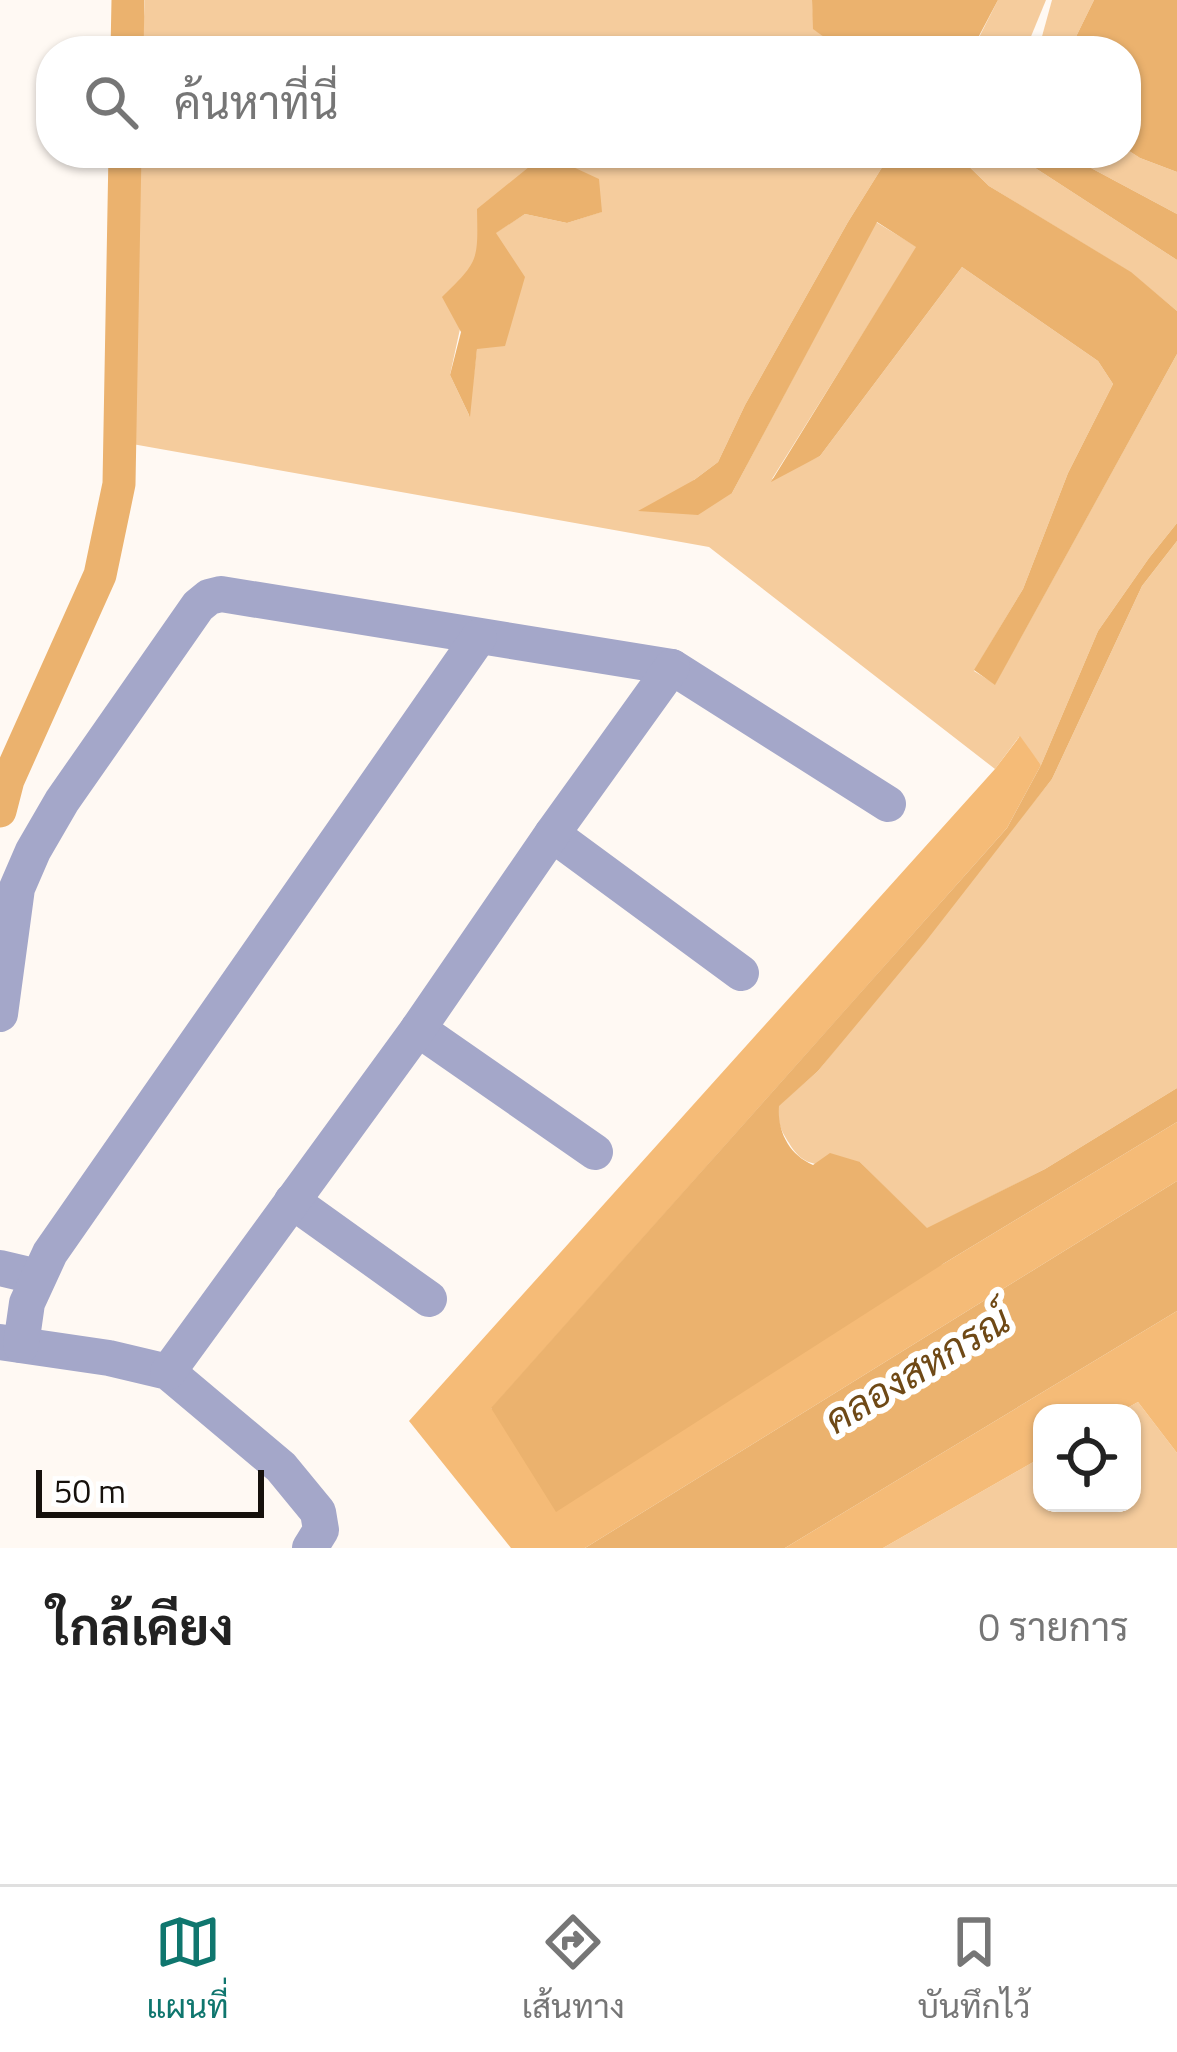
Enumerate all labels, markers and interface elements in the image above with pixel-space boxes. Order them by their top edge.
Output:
search box [36,36,1141,168]
text: ค้นหาที่นี่ [174,68,338,136]
icon: search [78,69,144,135]
water label: คลองสหกรณ์ [813,1288,1026,1448]
map controls [1033,1404,1141,1512]
button: locate [1033,1404,1141,1512]
scale bar [36,1464,264,1517]
text: 50 m [54,1466,126,1516]
text: ใกล้เคียง [48,1587,234,1665]
text: 0 รายการ [978,1597,1129,1656]
tab: แผนที่ [146,1909,229,2031]
tab: เส้นทาง [522,1909,625,2031]
tab: บันทึกไว้ [918,1909,1031,2031]

